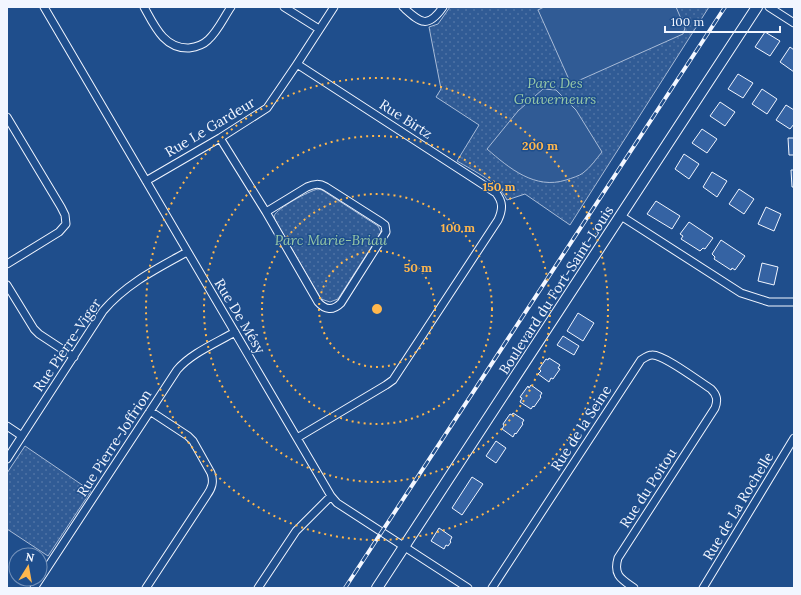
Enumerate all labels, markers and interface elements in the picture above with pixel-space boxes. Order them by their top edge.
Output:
scale bar [665,8,780,34]
text: 100 m [671,14,704,29]
park label: Parc Des Gouverneurs [514,74,596,108]
street label: Rue Le Gardeur [162,93,258,161]
street label: Rue Birtz [376,95,436,143]
text: 200 m [522,138,558,153]
text: 150 m [482,179,516,194]
street label: Boulevard du Fort-Saint-Louis [495,202,617,378]
text: 100 m [441,220,475,235]
park label: Parc Marie-Briau [275,231,388,249]
text: 50 m [404,260,432,275]
street label: Rue De Mésy [211,275,270,357]
street label: Rue Pierre-Viger [29,295,105,395]
centre of rings [370,302,384,316]
street label: Rue de la Seine [547,382,616,474]
street label: Rue Pierre-Joffrion [73,386,156,500]
street label: Rue du Poitou [616,445,680,531]
street label: Rue de La Rochelle [699,448,778,563]
north arrow [8,547,48,587]
text: N [24,549,36,565]

